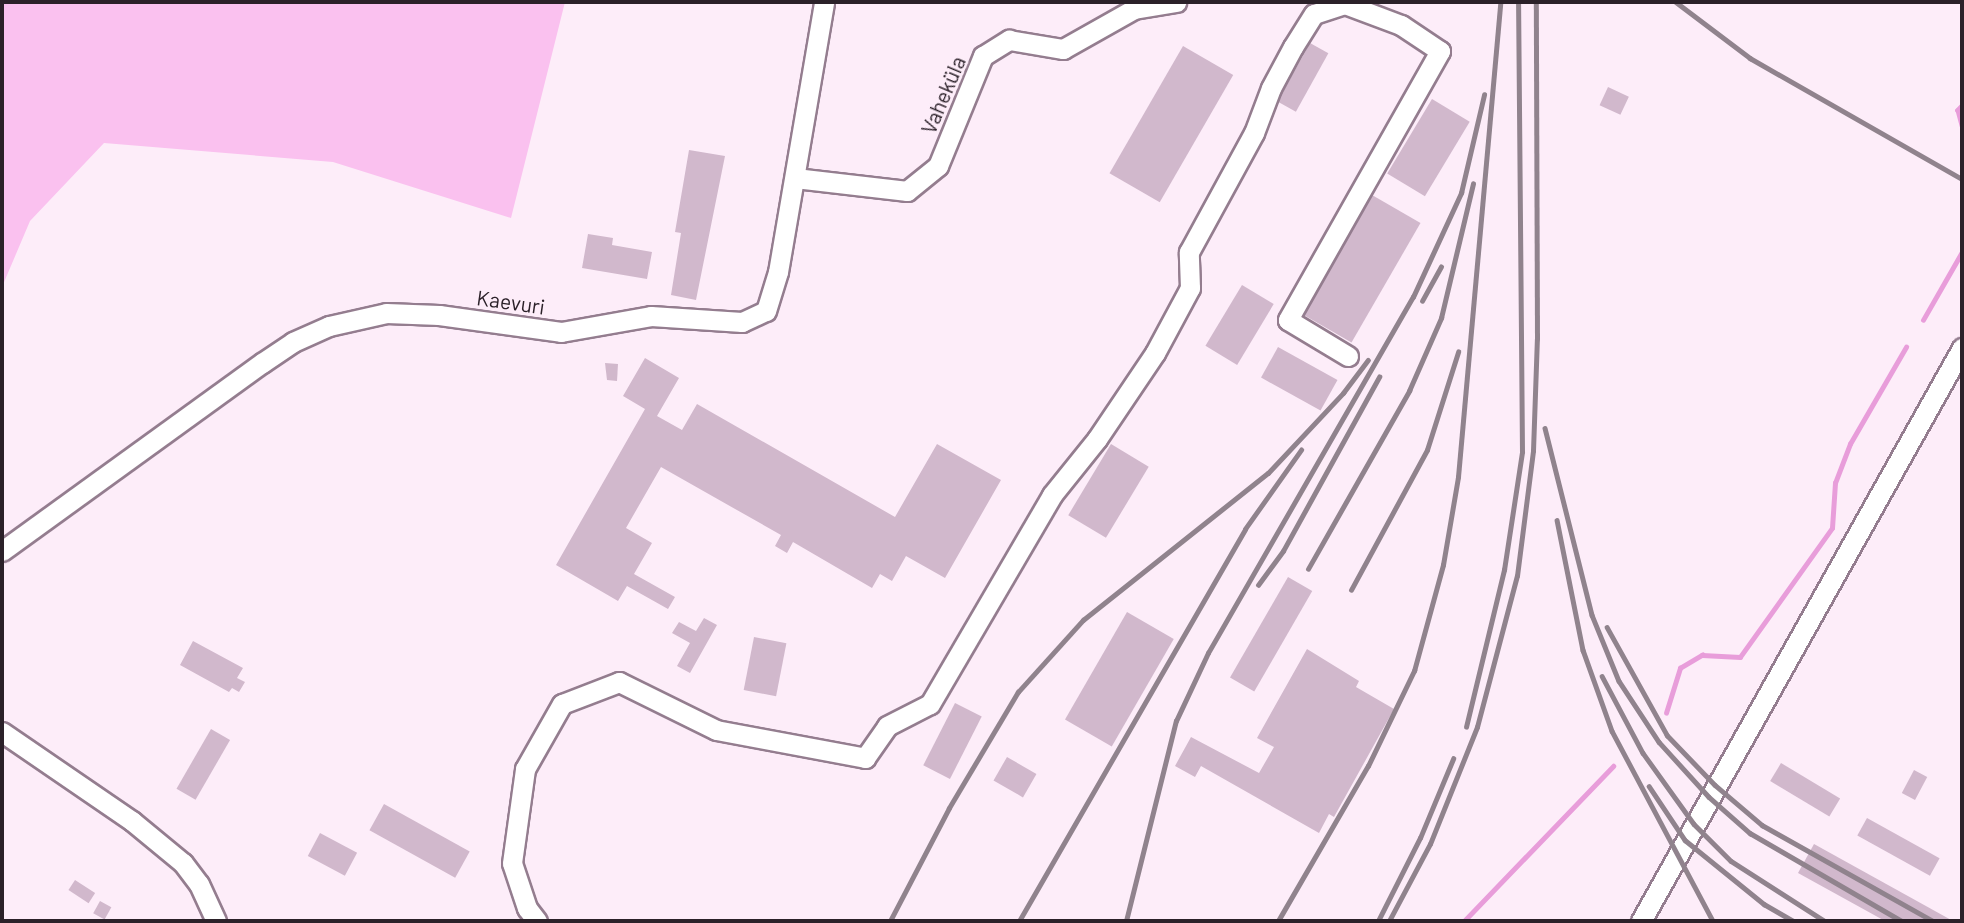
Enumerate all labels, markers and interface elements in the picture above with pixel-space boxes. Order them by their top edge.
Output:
street label: Vaheküla [915,52,971,138]
street label: Kaevuri [475,285,547,319]

